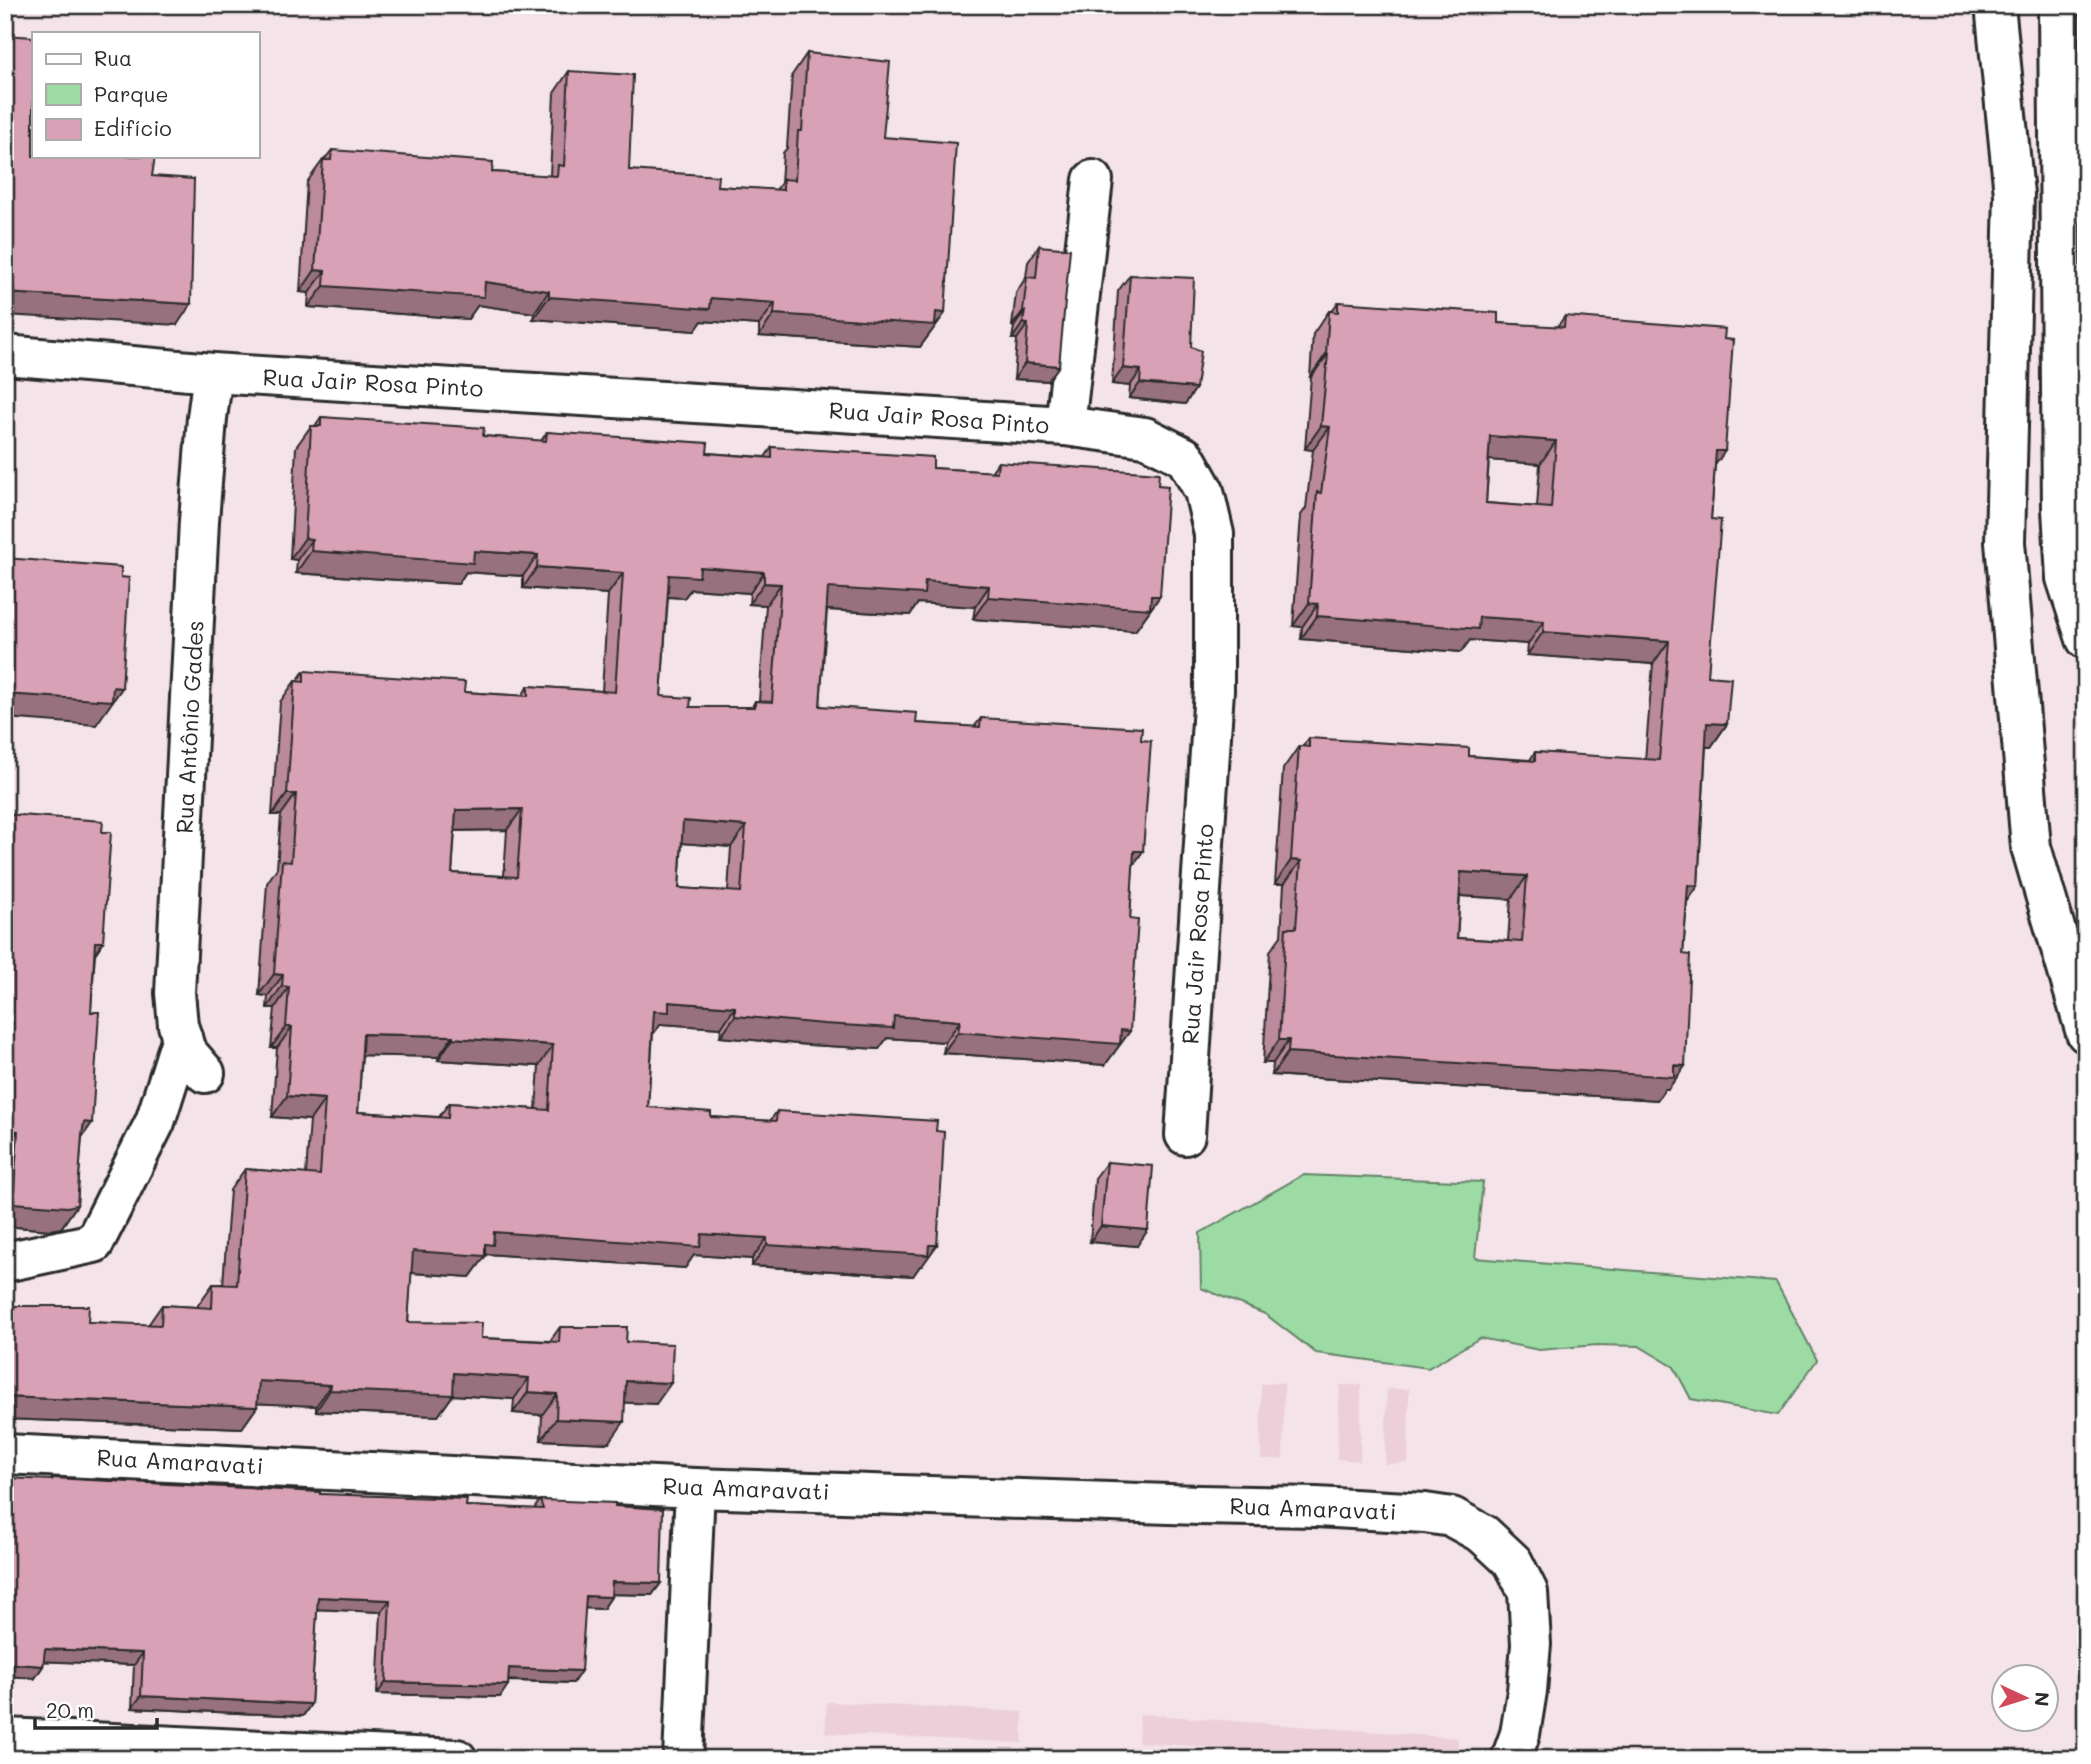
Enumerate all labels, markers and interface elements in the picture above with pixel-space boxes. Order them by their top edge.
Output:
legend [32,32,259,158]
text: Rua [94,44,132,71]
text: Parque [94,80,168,107]
text: Edifício [94,114,172,141]
street label: Rua Jair Rosa Pinto [262,361,484,403]
street label: Rua Jair Rosa Pinto [828,394,1050,440]
street label: Rua Antônio Gades [168,620,210,834]
street label: Rua Jair Rosa Pinto [1174,823,1220,1045]
street label: Rua Amaravati [96,1442,264,1480]
street label: Rua Amaravati [662,1470,830,1506]
street label: Rua Amaravati [1229,1490,1397,1526]
north arrow [1990,1662,2060,1732]
scale bar [35,1687,158,1731]
text: N [2029,1691,2055,1707]
text: 20 m [46,1696,94,1723]

